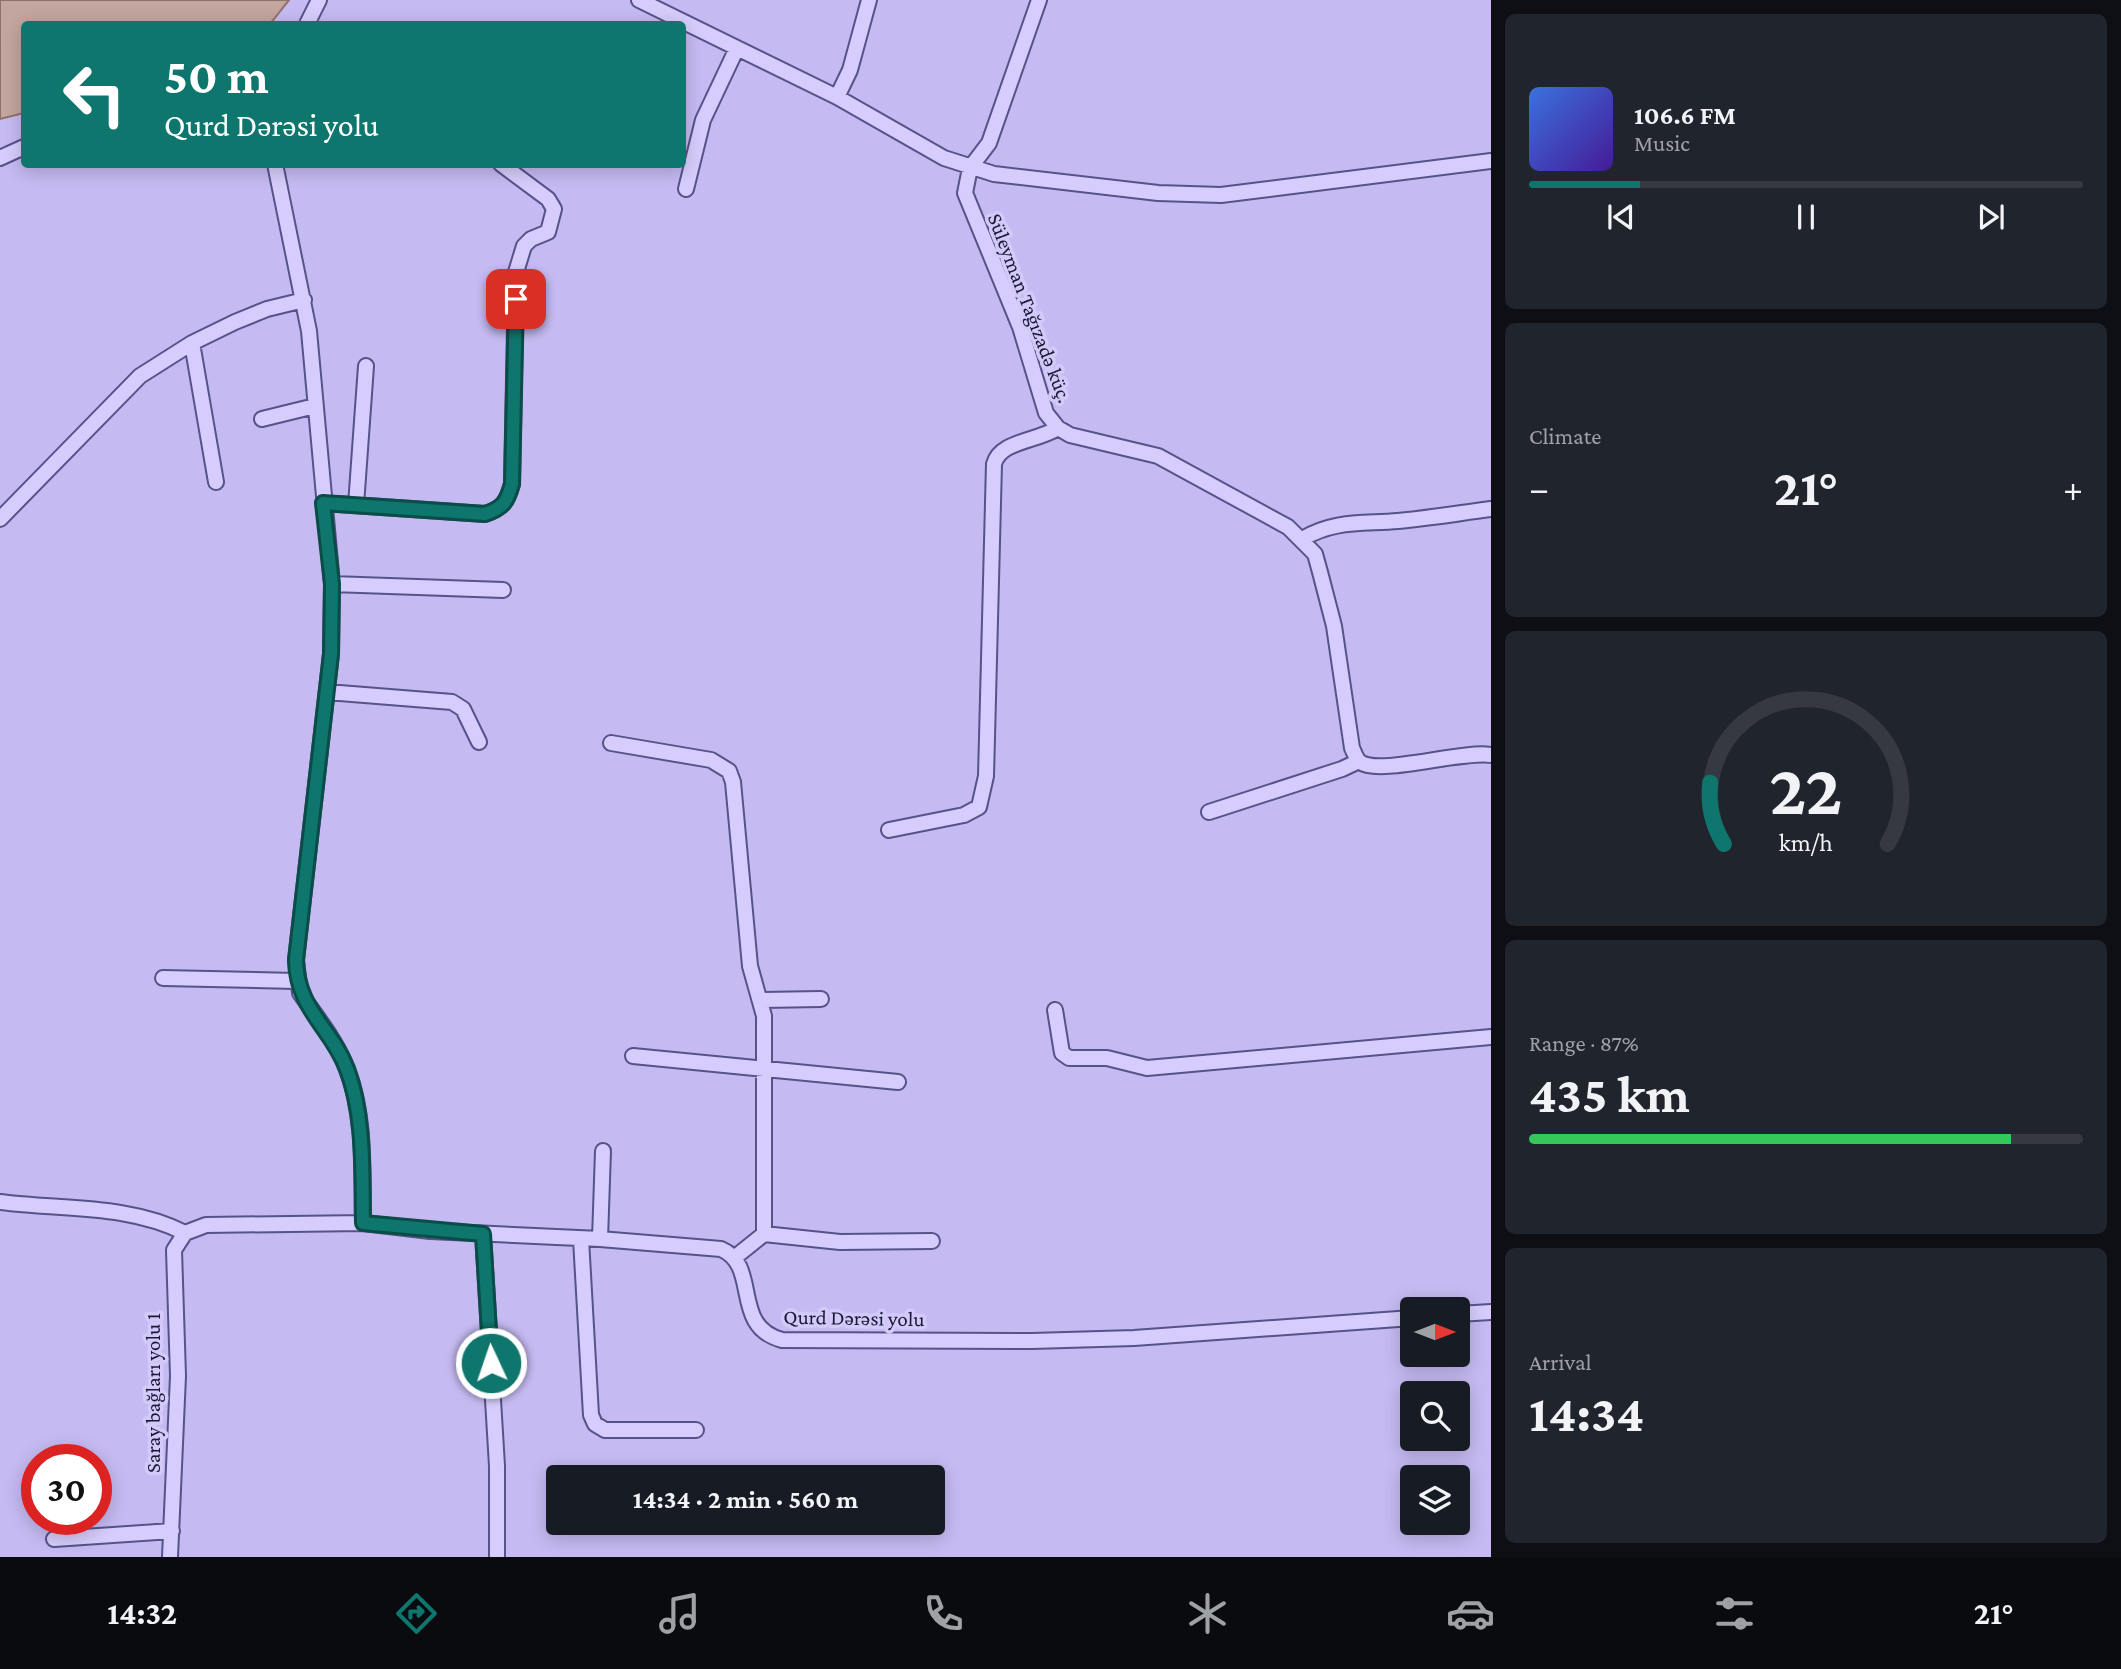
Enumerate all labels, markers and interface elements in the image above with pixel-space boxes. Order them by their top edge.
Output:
icon: left [49,49,140,140]
text: 50 m [164,49,269,104]
text: 106.6 FM [1634,101,1736,130]
text: Qurd Dərəsi yolu [164,107,379,143]
text: Music [1634,130,1690,156]
icon: previous [1602,198,1640,236]
icon: pause [1787,198,1825,236]
icon: next [1972,198,2010,236]
street label: Süleyman Tağızadə küç. [983,210,1077,406]
pin [486,269,546,329]
icon: arrive [497,280,535,318]
text: Climate [1529,423,1601,449]
text: 21° [1774,458,1838,516]
text: − [1529,467,1549,509]
text: + [2063,467,2083,509]
text: 22 [1769,750,1843,831]
text: km/h [1779,829,1833,856]
text: Range · 87% [1529,1030,1639,1056]
text: 435 km [1529,1065,1690,1123]
north arrow [1400,1297,1470,1367]
map controls [1400,1297,1470,1535]
street label: Qurd Dərəsi yolu [783,1305,925,1331]
street label: Saray bağları yolu 1 [141,1313,165,1473]
position arrow [454,1326,528,1400]
text: Arrival [1529,1349,1592,1375]
button: search [1400,1381,1470,1451]
text: 14:34 [1529,1384,1644,1442]
speed limit sign: 30 [21,1444,112,1535]
button: layers [1400,1465,1470,1535]
text: 14:34 · 2 min · 560 m [633,1485,858,1514]
icon: directions [392,1589,441,1638]
icon: music [655,1589,704,1638]
icon: phone [919,1589,968,1638]
icon: climate [1183,1589,1232,1638]
icon: car [1446,1589,1495,1638]
icon: filters [1710,1589,1759,1638]
text: 14:32 [107,1595,177,1631]
text: 21° [1974,1595,2014,1631]

